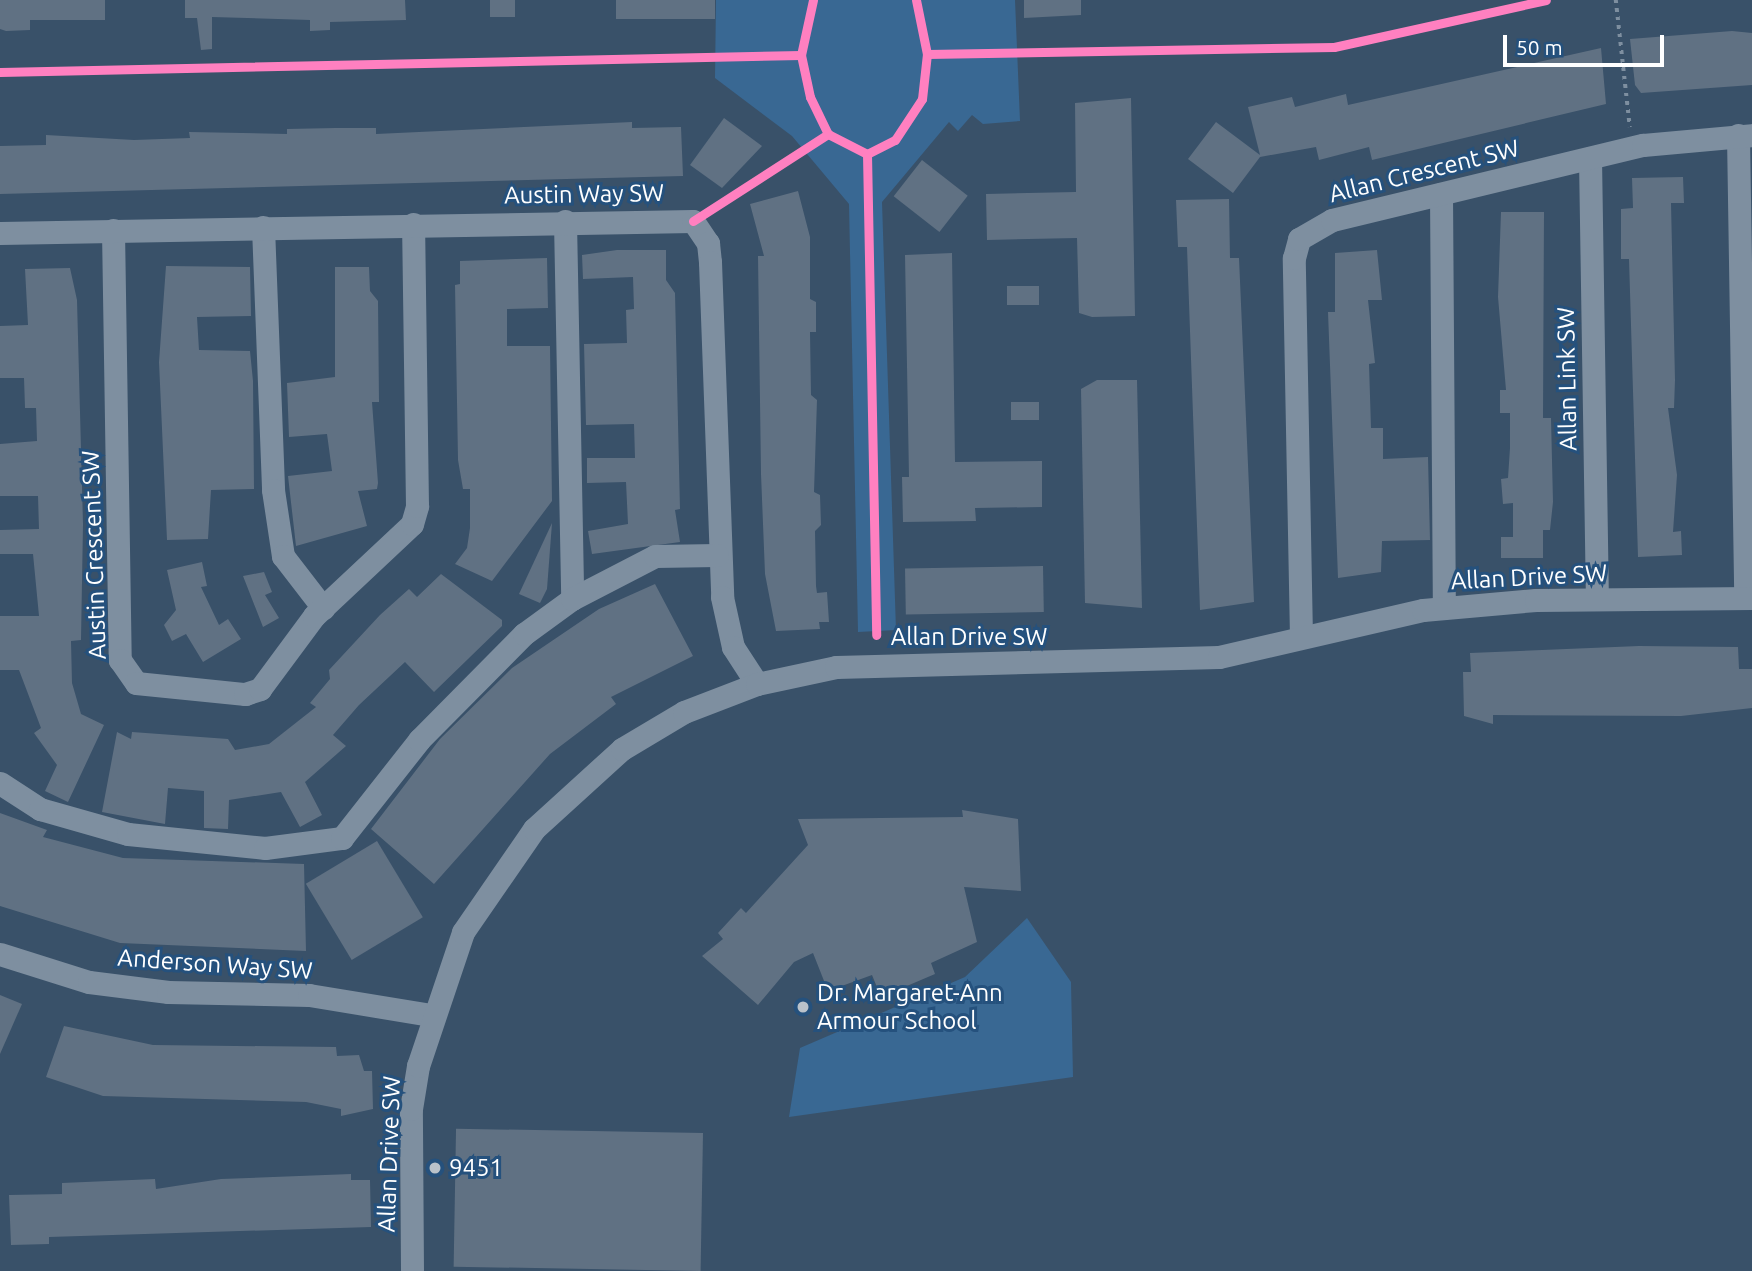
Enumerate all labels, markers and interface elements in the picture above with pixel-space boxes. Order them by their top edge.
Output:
scale bar [1507,21,1668,65]
text: 50 m [1516,35,1563,59]
street label: Allan Crescent SW [1326,133,1522,209]
street label: Austin Way SW [504,178,664,210]
street label: Allan Link SW [1551,307,1583,451]
street label: Austin Crescent SW [76,450,112,660]
street label: Allan Drive SW [1450,559,1608,595]
street label: Allan Drive SW [891,623,1047,651]
street label: Anderson Way SW [117,943,313,985]
place label: Dr. Margaret-Ann Armour School [817,979,1003,1035]
marker: Dr. Margaret-Ann Armour School [795,999,811,1015]
street label: Allan Drive SW [372,1075,406,1233]
place label: 9451 [449,1154,503,1182]
marker: 9451 [427,1160,443,1176]

